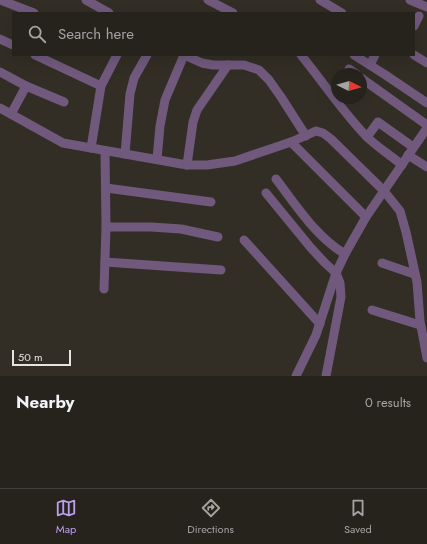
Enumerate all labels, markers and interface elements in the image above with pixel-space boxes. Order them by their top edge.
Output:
search box [12,12,415,56]
icon: search [26,23,48,45]
text: Search here [58,23,134,45]
north arrow [331,68,367,104]
scale bar [12,348,71,367]
text: 50 m [18,349,43,365]
text: Nearby [16,390,74,414]
text: 0 results [365,393,411,412]
tab: Map [55,497,77,537]
tab: Directions [187,497,234,537]
tab: Saved [344,497,372,537]

